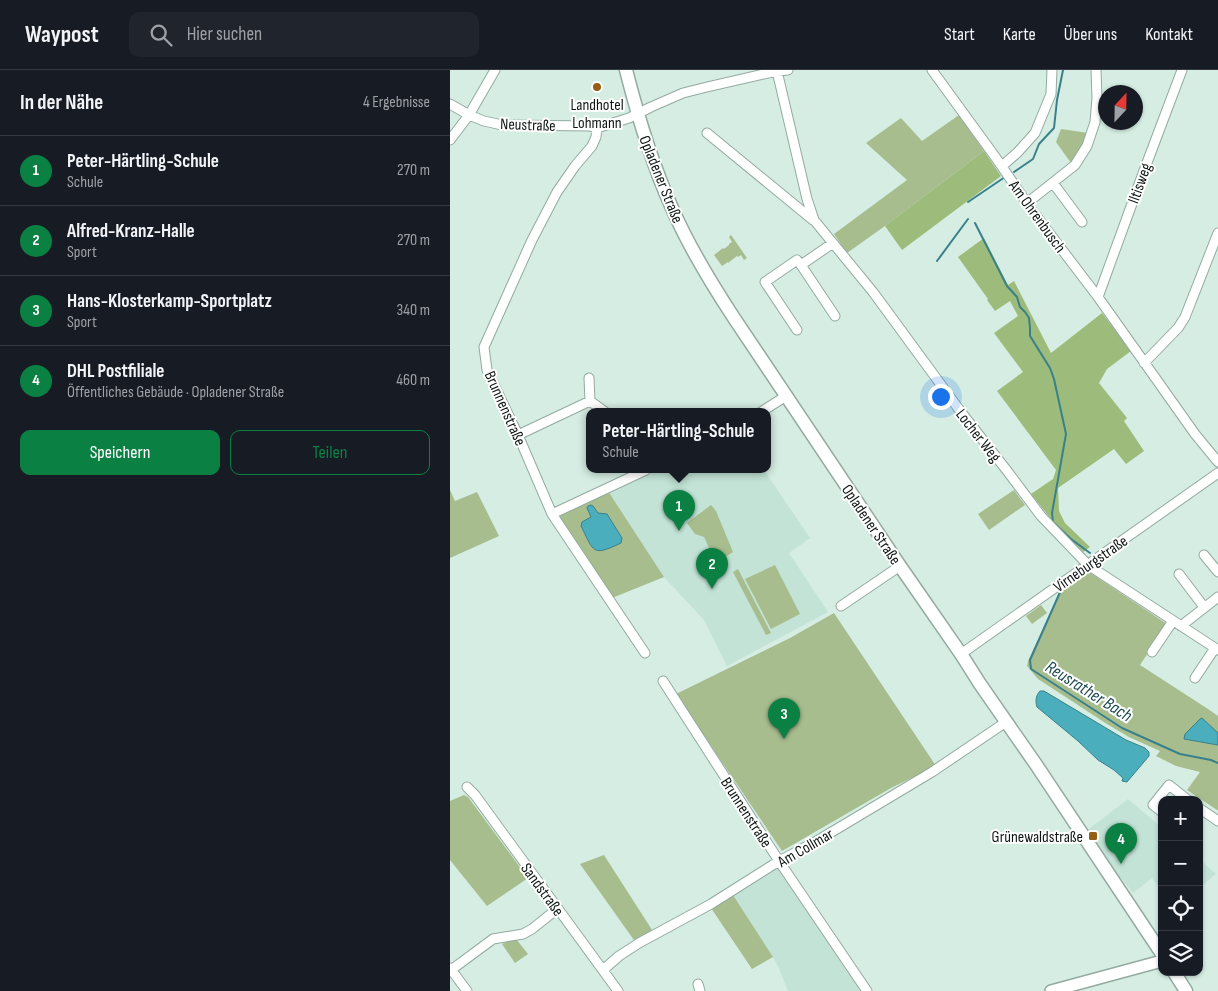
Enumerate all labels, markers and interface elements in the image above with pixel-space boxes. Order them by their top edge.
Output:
search box [129,12,479,57]
text: Waypost [25,20,99,49]
icon: search [147,21,175,49]
text: Hier suchen [187,23,262,46]
text: Start [944,24,975,45]
text: Karte [1003,24,1036,45]
text: Über uns [1064,24,1117,45]
text: Kontakt [1145,24,1193,45]
marker: Landhotel Lohmann [591,81,603,93]
north arrow [1098,85,1143,130]
text: In der Nähe [20,90,103,115]
text: 4 Ergebnisse [363,93,430,112]
place label: Landhotel Lohmann [570,96,624,133]
street label: Neustraße [500,115,556,136]
street label: Opladener Straße [634,133,687,226]
text: Peter-Härtling-Schule [67,150,219,173]
text: 1 [33,161,39,180]
text: 270 m [397,161,430,180]
street label: Iltisweg [1124,161,1156,206]
text: Schule [67,173,103,192]
street label: Am Ohrenbusch [1004,176,1069,257]
text: Alfred-Kranz-Halle [67,220,195,243]
text: 2 [32,231,40,250]
text: 270 m [397,231,430,250]
text: Sport [67,243,97,262]
text: Hans-Klosterkamp-Sportplatz [67,290,272,313]
text: 3 [32,301,40,320]
text: 340 m [397,301,430,320]
text: Sport [67,313,97,332]
text: DHL Postfiliale [67,360,164,383]
street label: Brunnenstraße [480,368,530,449]
text: 4 [32,371,40,390]
text: 460 m [396,371,430,390]
text: Öffentliches Gebäude · Opladener Straße [67,383,284,402]
your location [928,384,954,410]
street label: Locher Weg [951,406,1004,466]
popup [586,408,771,473]
text: Peter-Härtling-Schule [603,420,754,443]
button: Speichern [20,430,220,475]
button: Teilen [230,430,430,475]
text: Schule [603,443,639,462]
street label: Opladener Straße [837,481,905,569]
pin: 1 [663,490,695,531]
street label: Virneburgstraße [1050,532,1132,597]
pin: 2 [696,548,728,589]
water label: Reusrather Bach [1041,656,1136,727]
pin: 3 [768,698,800,739]
street label: Brunnenstraße [716,774,775,851]
map controls [1158,796,1203,976]
button: + [1158,796,1203,841]
pin: 4 [1105,823,1137,864]
street label: Am Collmar [774,825,837,872]
place label: Grünewaldstraße [992,828,1083,847]
marker: Grünewaldstraße [1087,830,1099,842]
button: − [1158,841,1203,886]
street label: Sandstraße [516,860,567,920]
button: locate [1158,886,1203,931]
button: layers [1158,931,1203,976]

